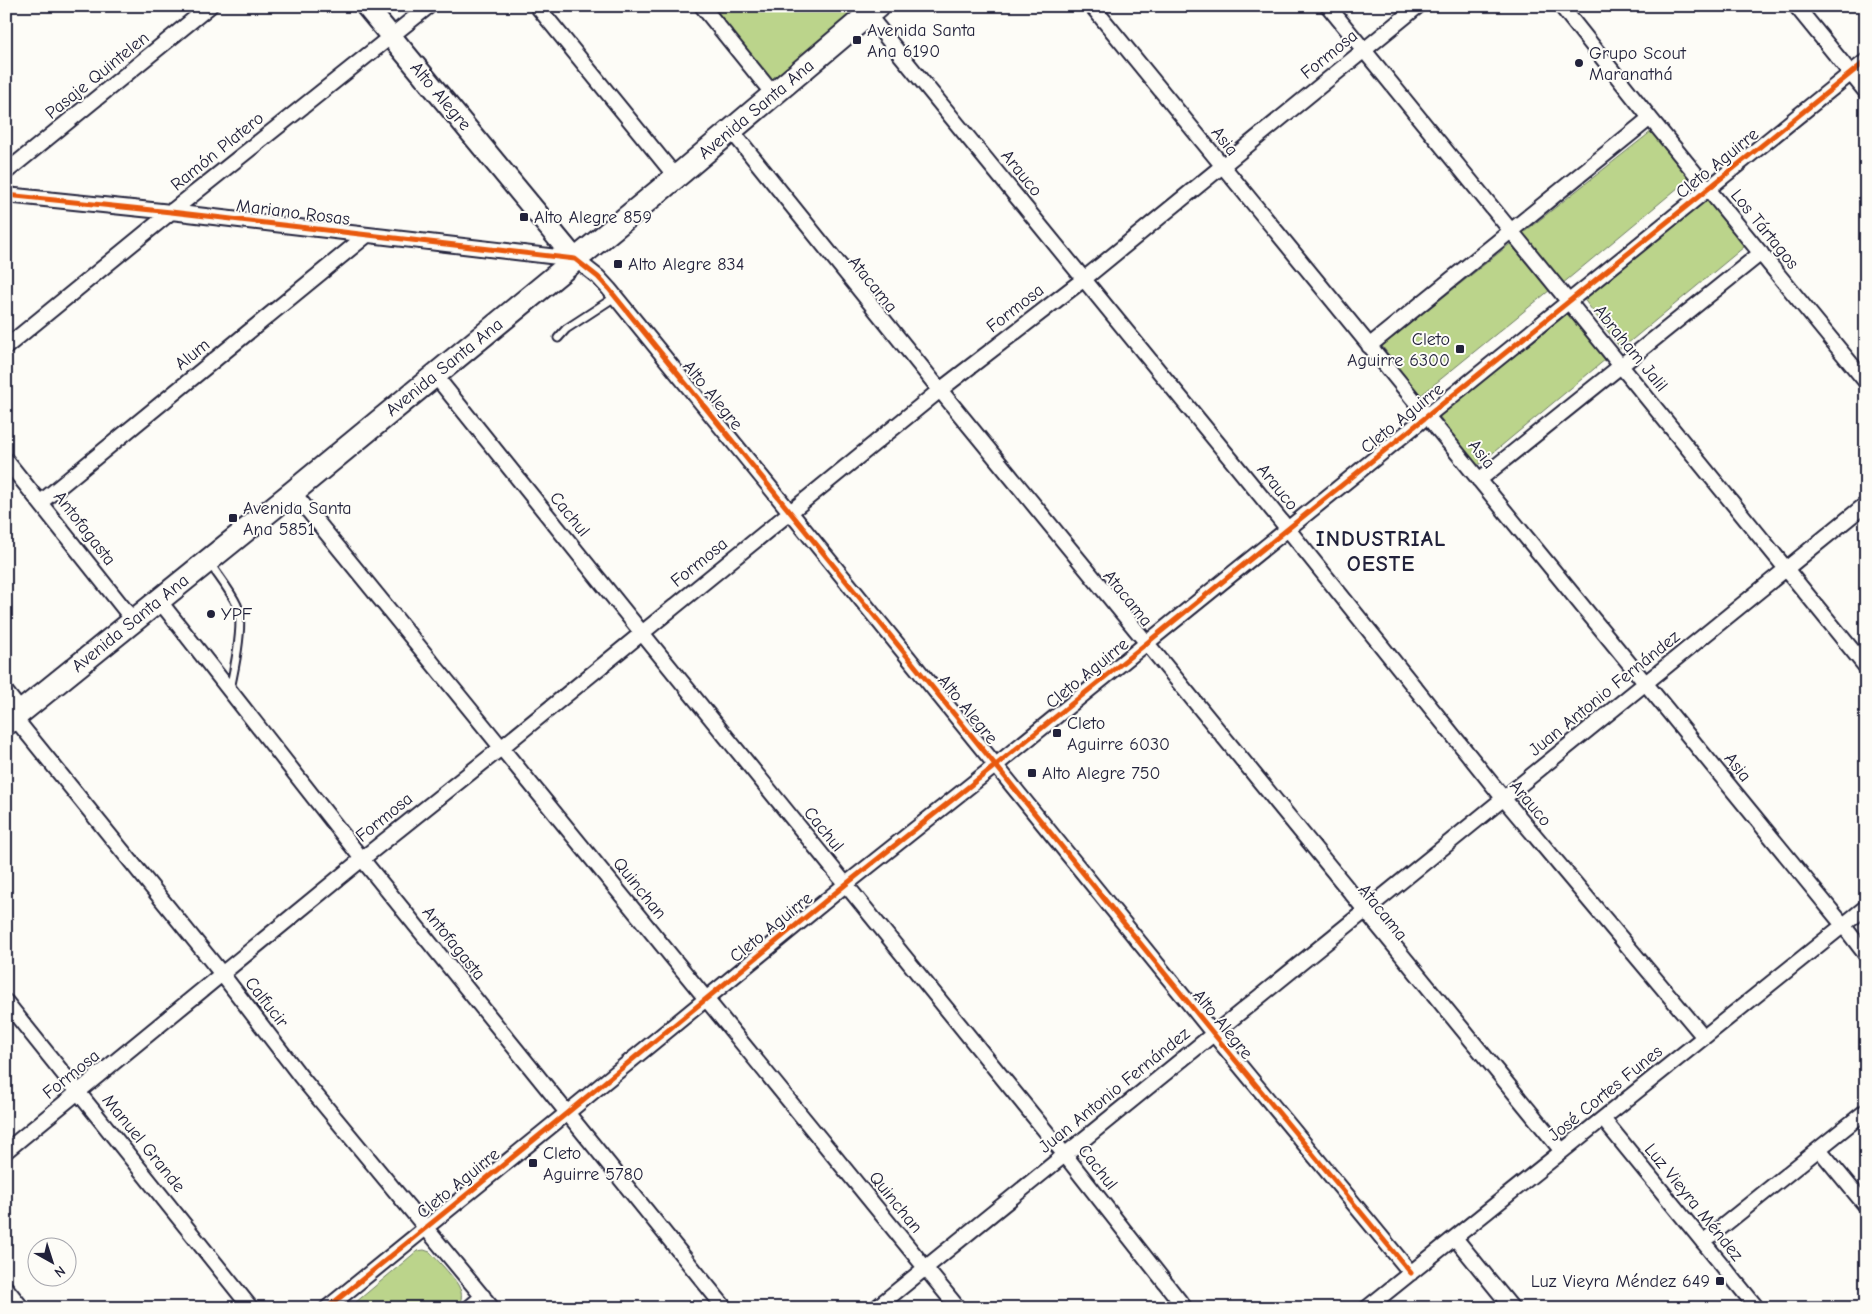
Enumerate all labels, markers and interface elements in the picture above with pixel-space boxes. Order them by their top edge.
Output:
place label: Avenida Santa Ana 6190 [867,20,976,62]
street label: Formosa [1297,25,1362,84]
street label: Pasaje Quintelen [41,27,153,124]
marker: Avenida Santa Ana 6190 [851,34,863,46]
place label: Grupo Scout Maranathá [1589,43,1687,85]
street label: Avenida Santa Ana [694,55,818,164]
marker: Grupo Scout Maranathá [1573,57,1585,69]
street label: Alto Alegre [406,58,475,135]
street label: Ramón Platero [167,108,268,195]
street label: Asia [1207,123,1243,160]
street label: Cleto Aguirre [1672,124,1763,203]
street label: Arauco [996,146,1047,201]
street label: Los Tártagos [1726,185,1803,273]
street label: Mariano Rosas [235,195,351,230]
place label: Alto Alegre 859 [534,207,652,228]
marker: Alto Alegre 859 [518,211,530,223]
street label: Atacama [844,252,902,317]
place label: Alto Alegre 834 [628,254,744,275]
marker: Alto Alegre 834 [612,258,624,270]
street label: Formosa [982,279,1048,337]
street label: Abraham Jalil [1589,301,1672,396]
street label: Avenida Santa Ana [382,314,507,421]
place label: Cleto Aguirre 6300 [1347,329,1450,371]
street label: Alum [171,334,214,375]
marker: Cleto Aguirre 6300 [1454,343,1466,355]
street label: Alto Alegre [678,356,747,434]
street label: Cleto Aguirre [1357,379,1448,458]
street label: Asia [1464,436,1500,473]
street label: Arauco [1252,460,1303,515]
street label: Antofagasta [49,487,120,570]
street label: Cachul [545,488,594,541]
place label: Avenida Santa Ana 5851 [243,498,352,540]
marker: Avenida Santa Ana 5851 [227,512,239,524]
district label: INDUSTRIAL OESTE [1316,526,1446,577]
street label: Formosa [667,533,732,592]
street label: Atacama [1099,566,1157,631]
street label: Avenida Santa Ana [68,570,193,677]
place label: YPF [221,604,253,625]
marker: YPF [205,608,217,620]
street label: Juan Antonio Fernández [1525,626,1684,761]
street label: Cleto Aguirre [1042,634,1133,713]
street label: Alto Alegre [933,670,1002,748]
place label: Cleto Aguirre 6030 [1067,713,1170,755]
marker: Cleto Aguirre 6030 [1051,727,1063,739]
street label: Asia [1720,749,1756,786]
place label: Alto Alegre 750 [1042,763,1161,784]
marker: Alto Alegre 750 [1026,767,1038,779]
street label: Arauco [1505,776,1556,831]
street label: Formosa [352,788,417,847]
street label: Cachul [799,803,848,856]
street label: Quinchan [608,853,671,924]
street label: Atacama [1354,880,1412,945]
street label: Cleto Aguirre [726,888,817,967]
street label: Antofagasta [418,902,490,984]
street label: Calfucir [240,973,293,1032]
street label: Alto Alegre [1188,985,1257,1063]
street label: Juan Antonio Fernández [1035,1023,1194,1158]
street label: José Cortes Funes [1544,1041,1667,1146]
street label: Formosa [39,1045,104,1104]
street label: Manuel Grande [98,1090,190,1197]
street label: Luz Vieyra Méndez [1640,1139,1748,1265]
street label: Cachul [1073,1140,1122,1194]
place label: Cleto Aguirre 5780 [543,1143,644,1185]
street label: Cleto Aguirre [413,1144,504,1223]
marker: Cleto Aguirre 5780 [527,1157,539,1169]
street label: Quinchan [864,1167,927,1238]
north arrow [28,1236,78,1286]
text: N [51,1262,69,1281]
place label: Luz Vieyra Méndez 649 [1531,1271,1710,1292]
marker: Luz Vieyra Méndez 649 [1714,1275,1726,1287]

